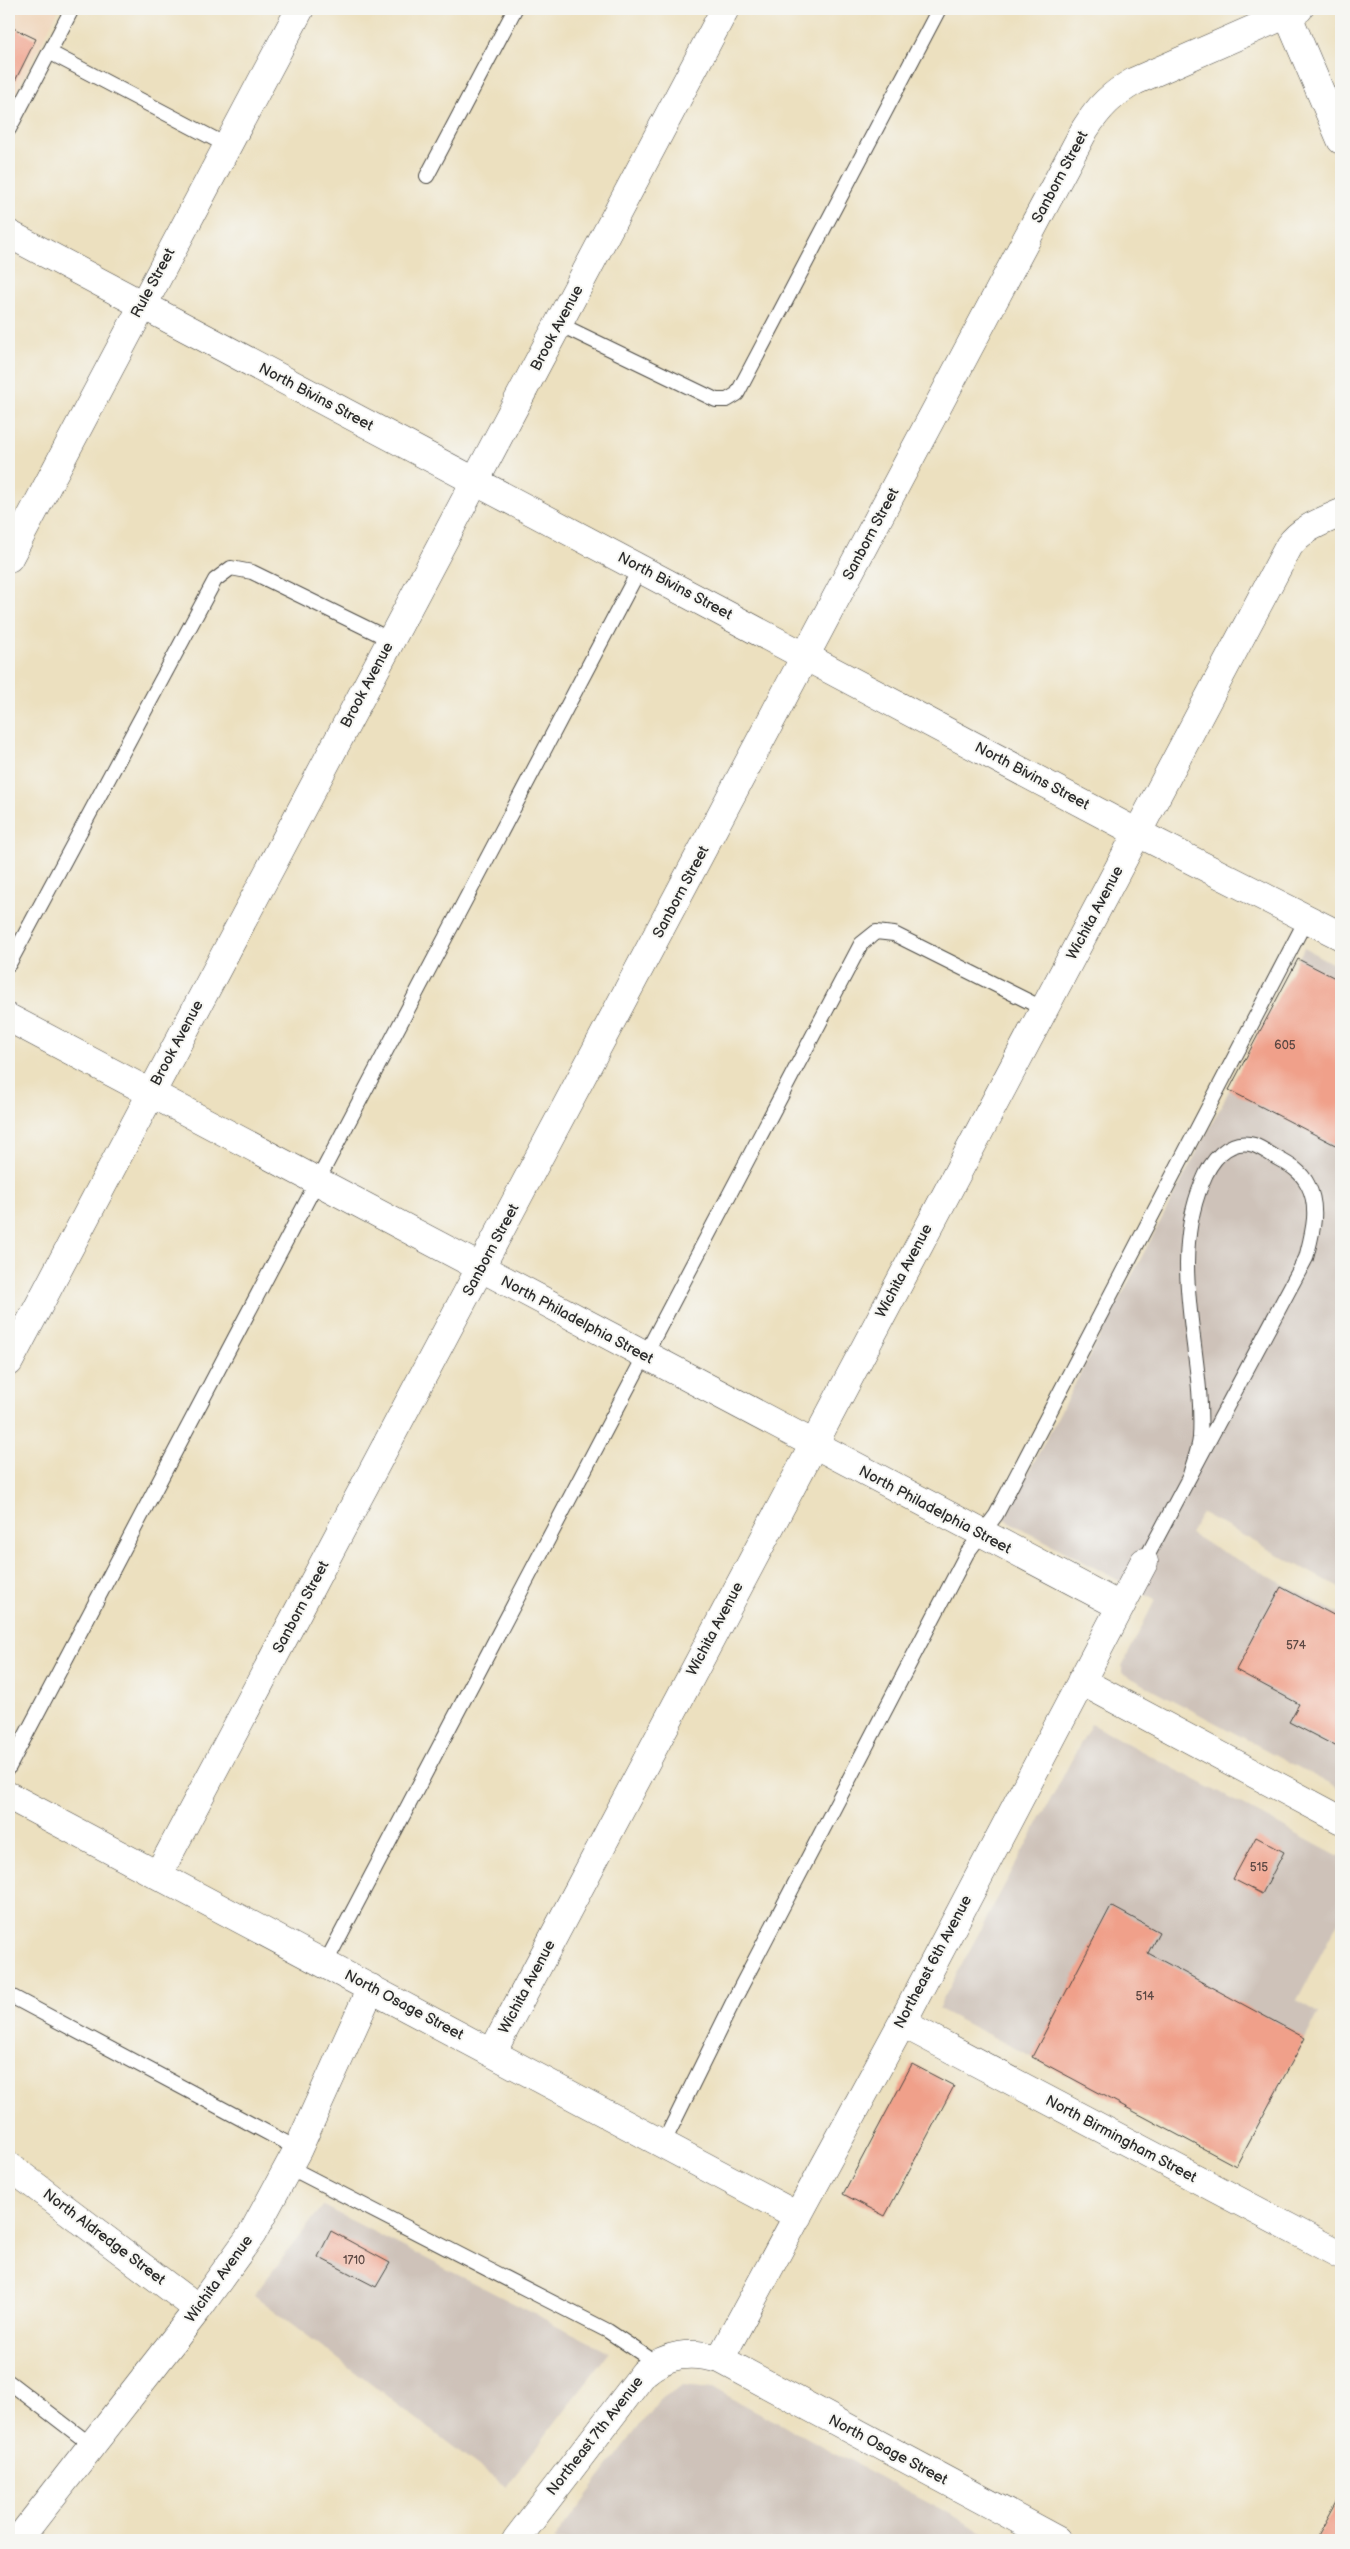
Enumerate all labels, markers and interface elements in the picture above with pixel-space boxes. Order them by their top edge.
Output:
street label: Sanborn Street [1028,127,1092,226]
street label: Rule Street [127,245,179,321]
street label: Brook Avenue [527,282,588,374]
street label: North Bivins Street [255,359,377,435]
street label: Sanborn Street [839,484,903,583]
street label: North Bivins Street [614,548,736,624]
street label: Brook Avenue [337,639,398,731]
street label: North Bivins Street [971,738,1093,814]
street label: Sanborn Street [649,842,713,941]
street label: Wichita Avenue [1062,863,1128,963]
street label: Brook Avenue [147,997,208,1089]
house number: 605 [1274,1038,1296,1053]
street label: Sanborn Street [459,1200,523,1299]
street label: Wichita Avenue [871,1221,937,1321]
street label: North Philadelphia Street [497,1272,657,1368]
street label: North Philadelphia Street [855,1462,1015,1558]
street label: Sanborn Street [269,1557,333,1656]
street label: Wichita Avenue [682,1579,748,1679]
house number: 574 [1286,1638,1307,1653]
house number: 515 [1250,1860,1268,1875]
street label: Northeast 6th Avenue [890,1892,976,2032]
street label: Wichita Avenue [494,1937,560,2037]
street label: North Osage Street [341,1966,467,2045]
house number: 514 [1136,1989,1155,2004]
street label: North Birmingham Street [1042,2091,1200,2187]
street label: North Aldredge Street [39,2185,169,2289]
street label: Wichita Avenue [181,2232,257,2326]
house number: 1710 [343,2253,365,2268]
street label: Northeast 7th Avenue [543,2373,647,2499]
street label: North Osage Street [825,2411,951,2490]

